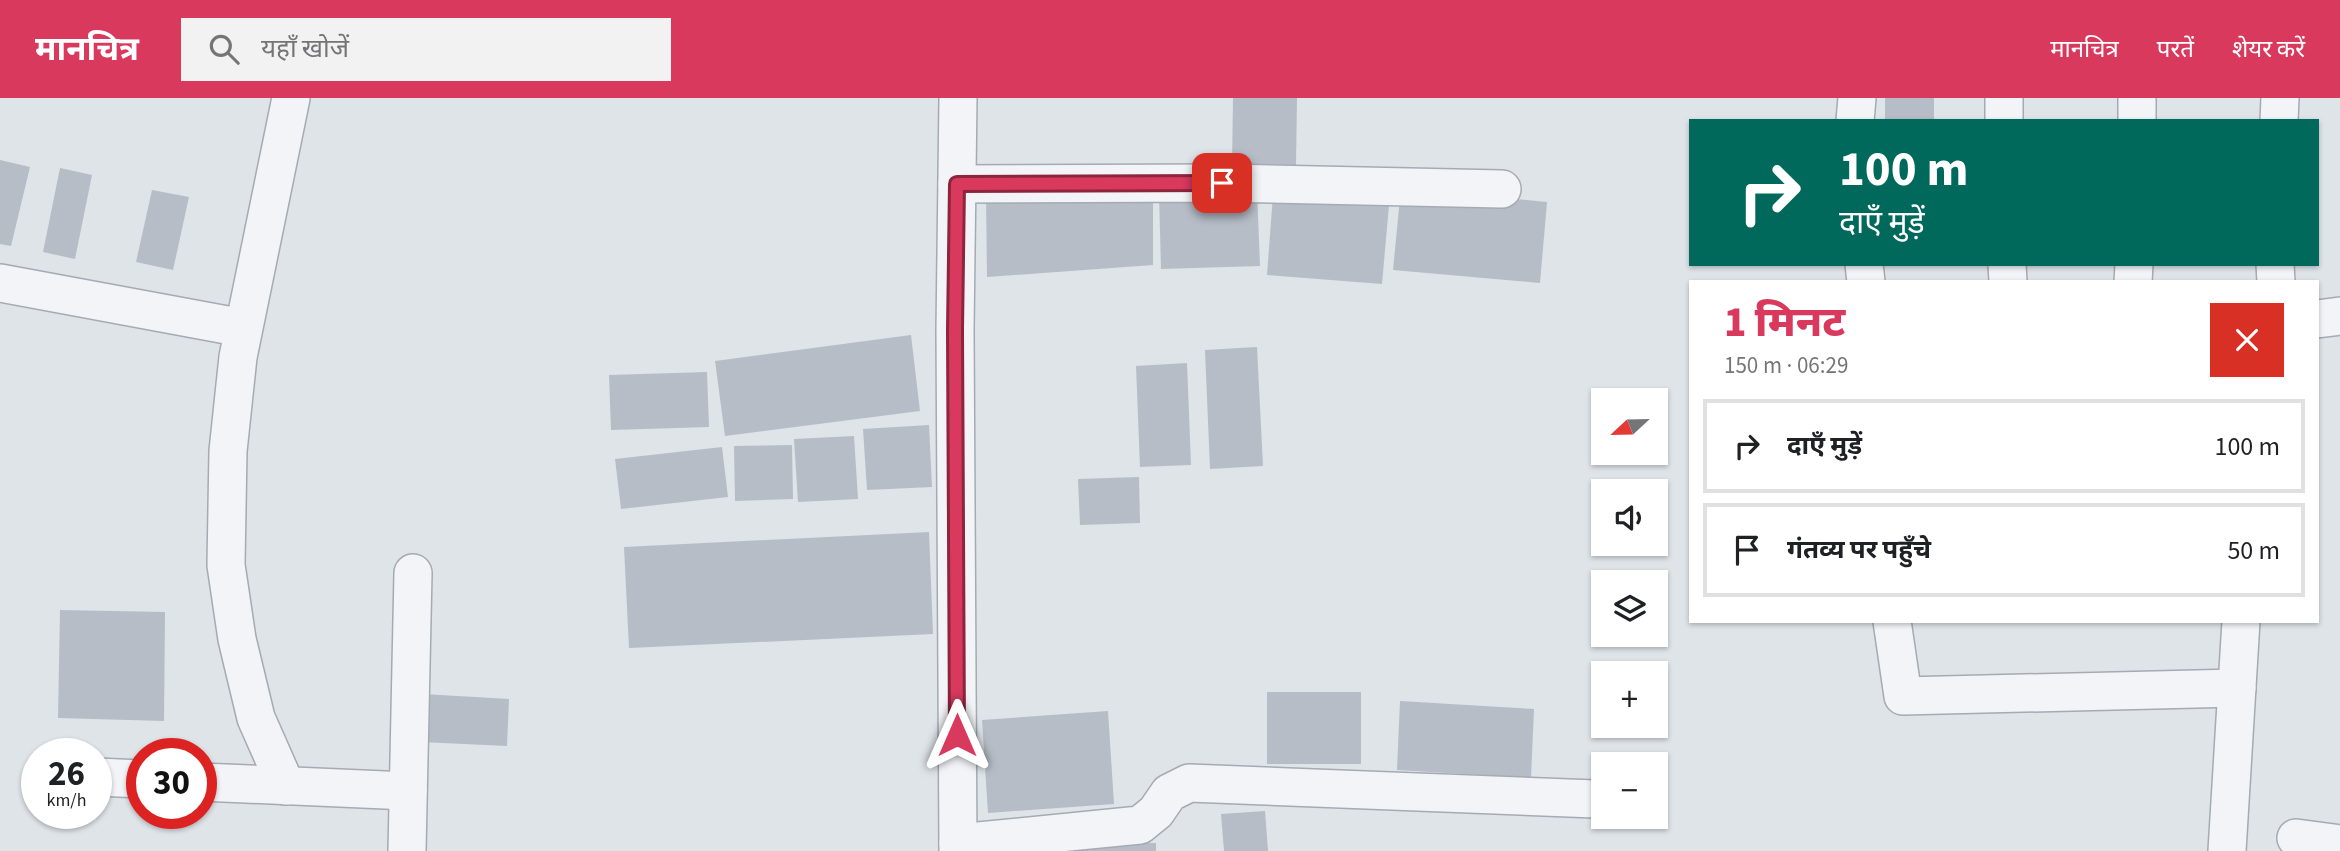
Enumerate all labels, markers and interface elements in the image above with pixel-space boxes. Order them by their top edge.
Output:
search box [181,18,671,81]
text: मानचित्र [35,26,139,73]
icon: search [205,30,243,68]
text: यहाँ खोजें [261,30,349,67]
text: मानचित्र [2050,32,2119,67]
text: परतें [2157,32,2194,67]
text: शेयर करें [2232,32,2305,67]
text: 100 m [1839,135,1968,205]
icon: right [1724,147,1815,238]
pin [1192,153,1252,213]
icon: arrive [1203,164,1241,202]
text: दाएँ मुड़ें [1839,200,1925,246]
text: 1 मिनट [1724,293,1845,353]
button: close [2210,303,2284,377]
text: 150 m · 06:29 [1724,349,1848,382]
north arrow [1591,388,1668,466]
map controls [1591,388,1668,829]
icon: right [1728,427,1766,465]
text: दाएँ मुड़ें [1787,427,1862,464]
text: 100 m [2214,428,2280,465]
button: sound [1591,479,1668,556]
icon: arrive [1728,531,1766,569]
text: गंतव्य पर पहुँचे [1787,531,1931,568]
text: 50 m [2227,532,2280,569]
button: layers [1591,570,1668,647]
button: + [1591,661,1668,738]
position arrow [920,698,994,772]
speed limit sign: 30 [126,738,217,829]
text: 26 [48,749,85,799]
button: − [1591,752,1668,829]
text: km/h [47,788,86,813]

